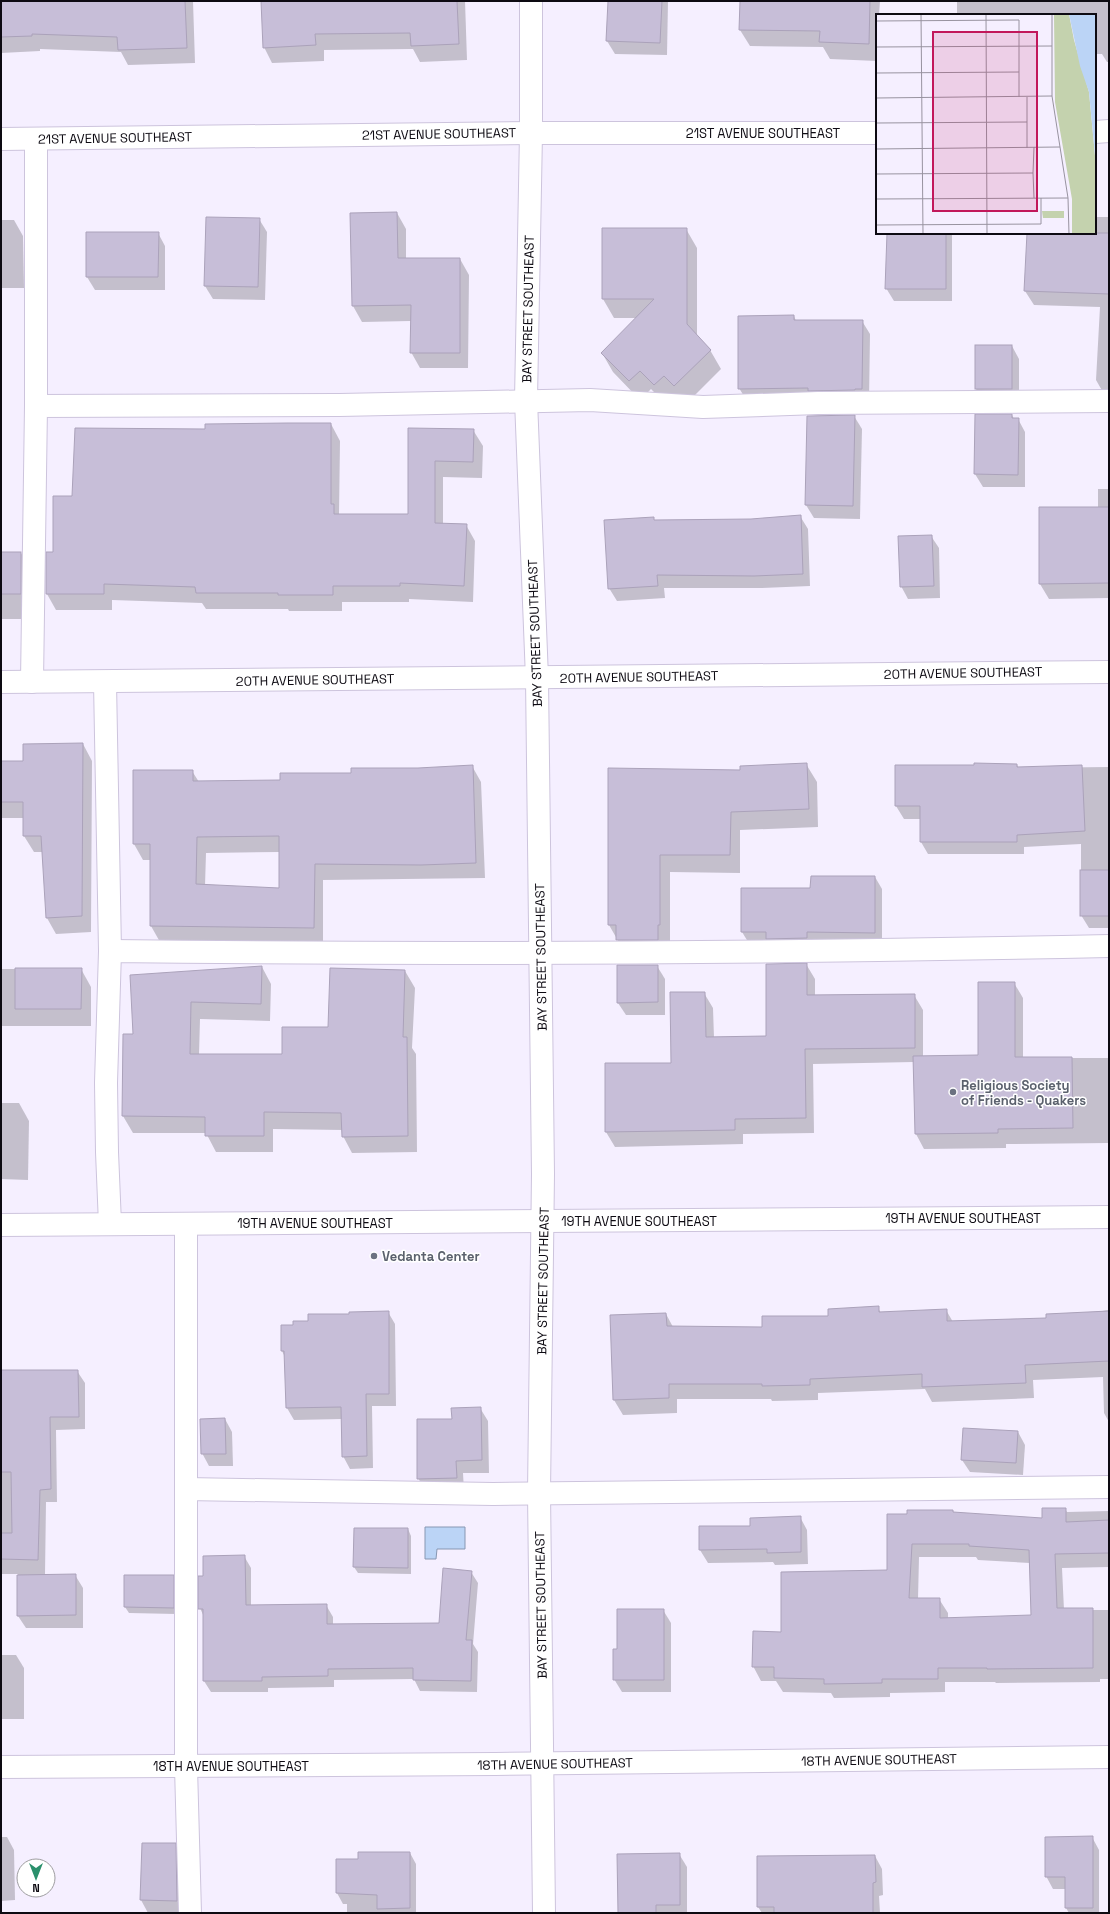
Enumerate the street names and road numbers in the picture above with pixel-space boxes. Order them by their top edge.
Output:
street label: 21ST AVENUE SOUTHEAST [362,124,517,144]
street label: 21ST AVENUE SOUTHEAST [686,125,841,142]
street label: 21ST AVENUE SOUTHEAST [38,128,193,148]
street label: BAY STREET SOUTHEAST [518,235,538,383]
street label: BAY STREET SOUTHEAST [524,559,546,707]
street label: 20TH AVENUE SOUTHEAST [884,663,1043,683]
street label: 20TH AVENUE SOUTHEAST [560,667,719,687]
street label: 20TH AVENUE SOUTHEAST [236,670,395,690]
street label: BAY STREET SOUTHEAST [531,883,551,1031]
street label: BAY STREET SOUTHEAST [533,1207,553,1355]
street label: 19TH AVENUE SOUTHEAST [885,1210,1041,1227]
street label: 19TH AVENUE SOUTHEAST [561,1213,717,1230]
street label: 19TH AVENUE SOUTHEAST [237,1215,393,1232]
street label: BAY STREET SOUTHEAST [531,1531,551,1679]
street label: 18TH AVENUE SOUTHEAST [801,1750,957,1770]
street label: 18TH AVENUE SOUTHEAST [477,1754,633,1774]
street label: 18TH AVENUE SOUTHEAST [153,1758,309,1775]

